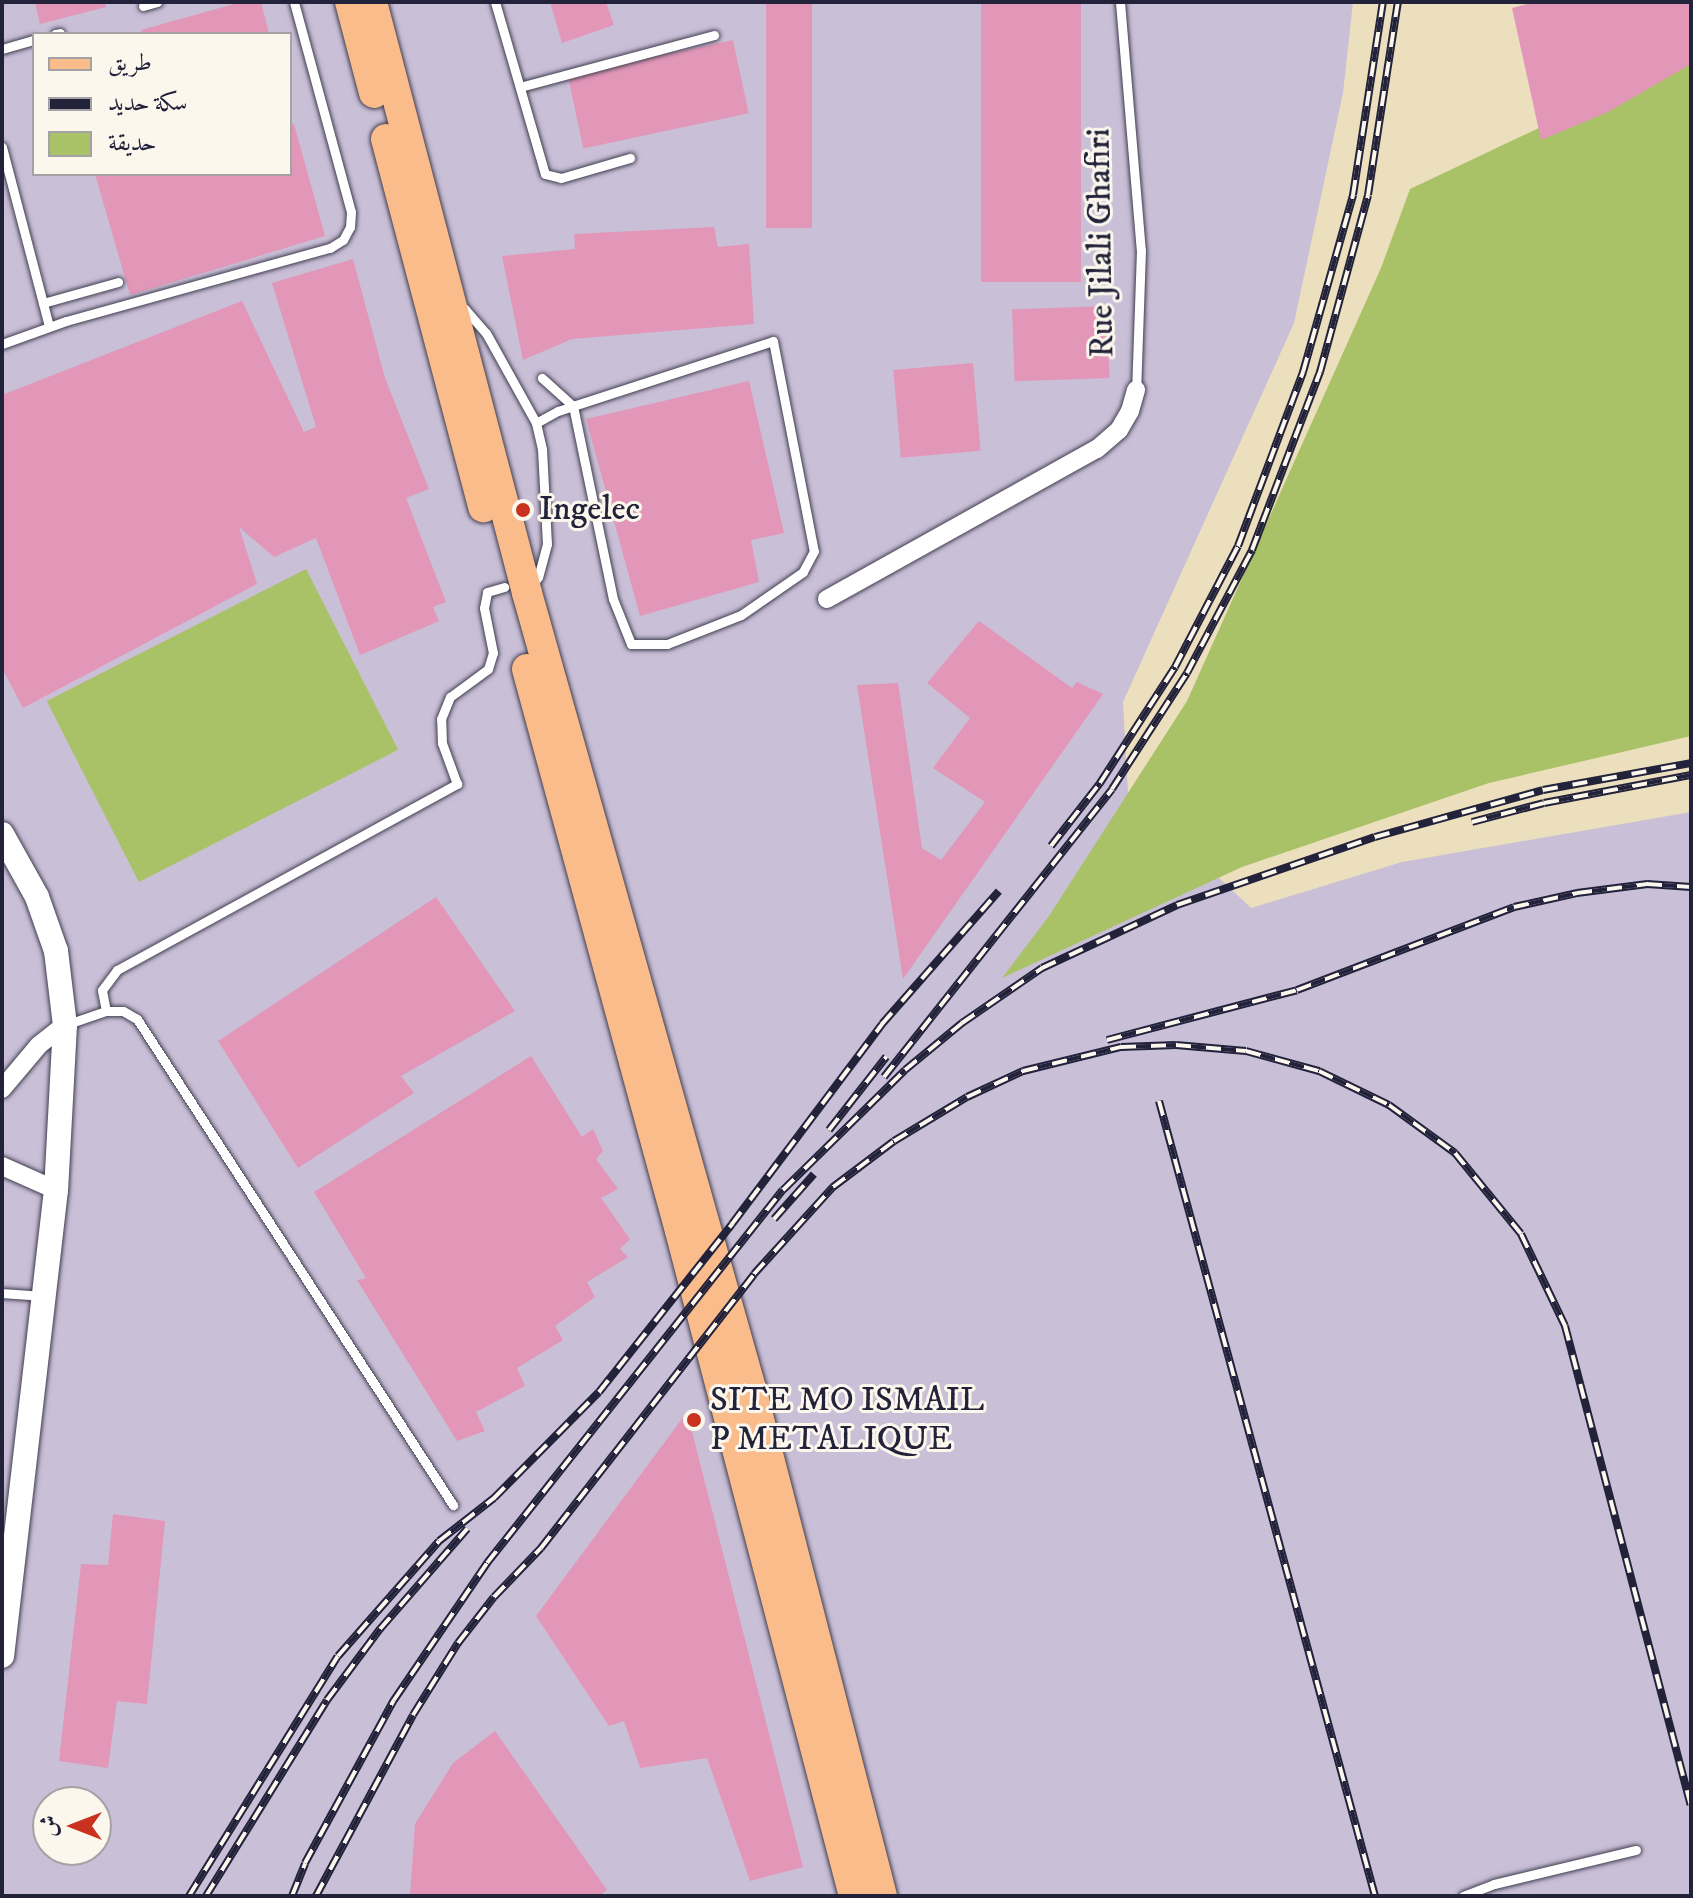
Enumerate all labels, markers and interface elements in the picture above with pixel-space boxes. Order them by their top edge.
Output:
legend [32,32,292,176]
text: طريق [108,48,152,78]
text: سكة حديد [108,88,187,118]
text: حديقة [108,128,157,158]
street label: Rue Jilali Ghafiri [1079,128,1123,358]
place label: Ingelec [539,490,640,530]
marker: Ingelec [514,501,532,519]
place label: SITE MO ISMAIL P METALIQUE [710,1380,984,1460]
marker: SITE MO ISMAIL P METALIQUE [685,1411,703,1429]
north arrow [32,1786,112,1866]
text: ش [36,1815,63,1837]

